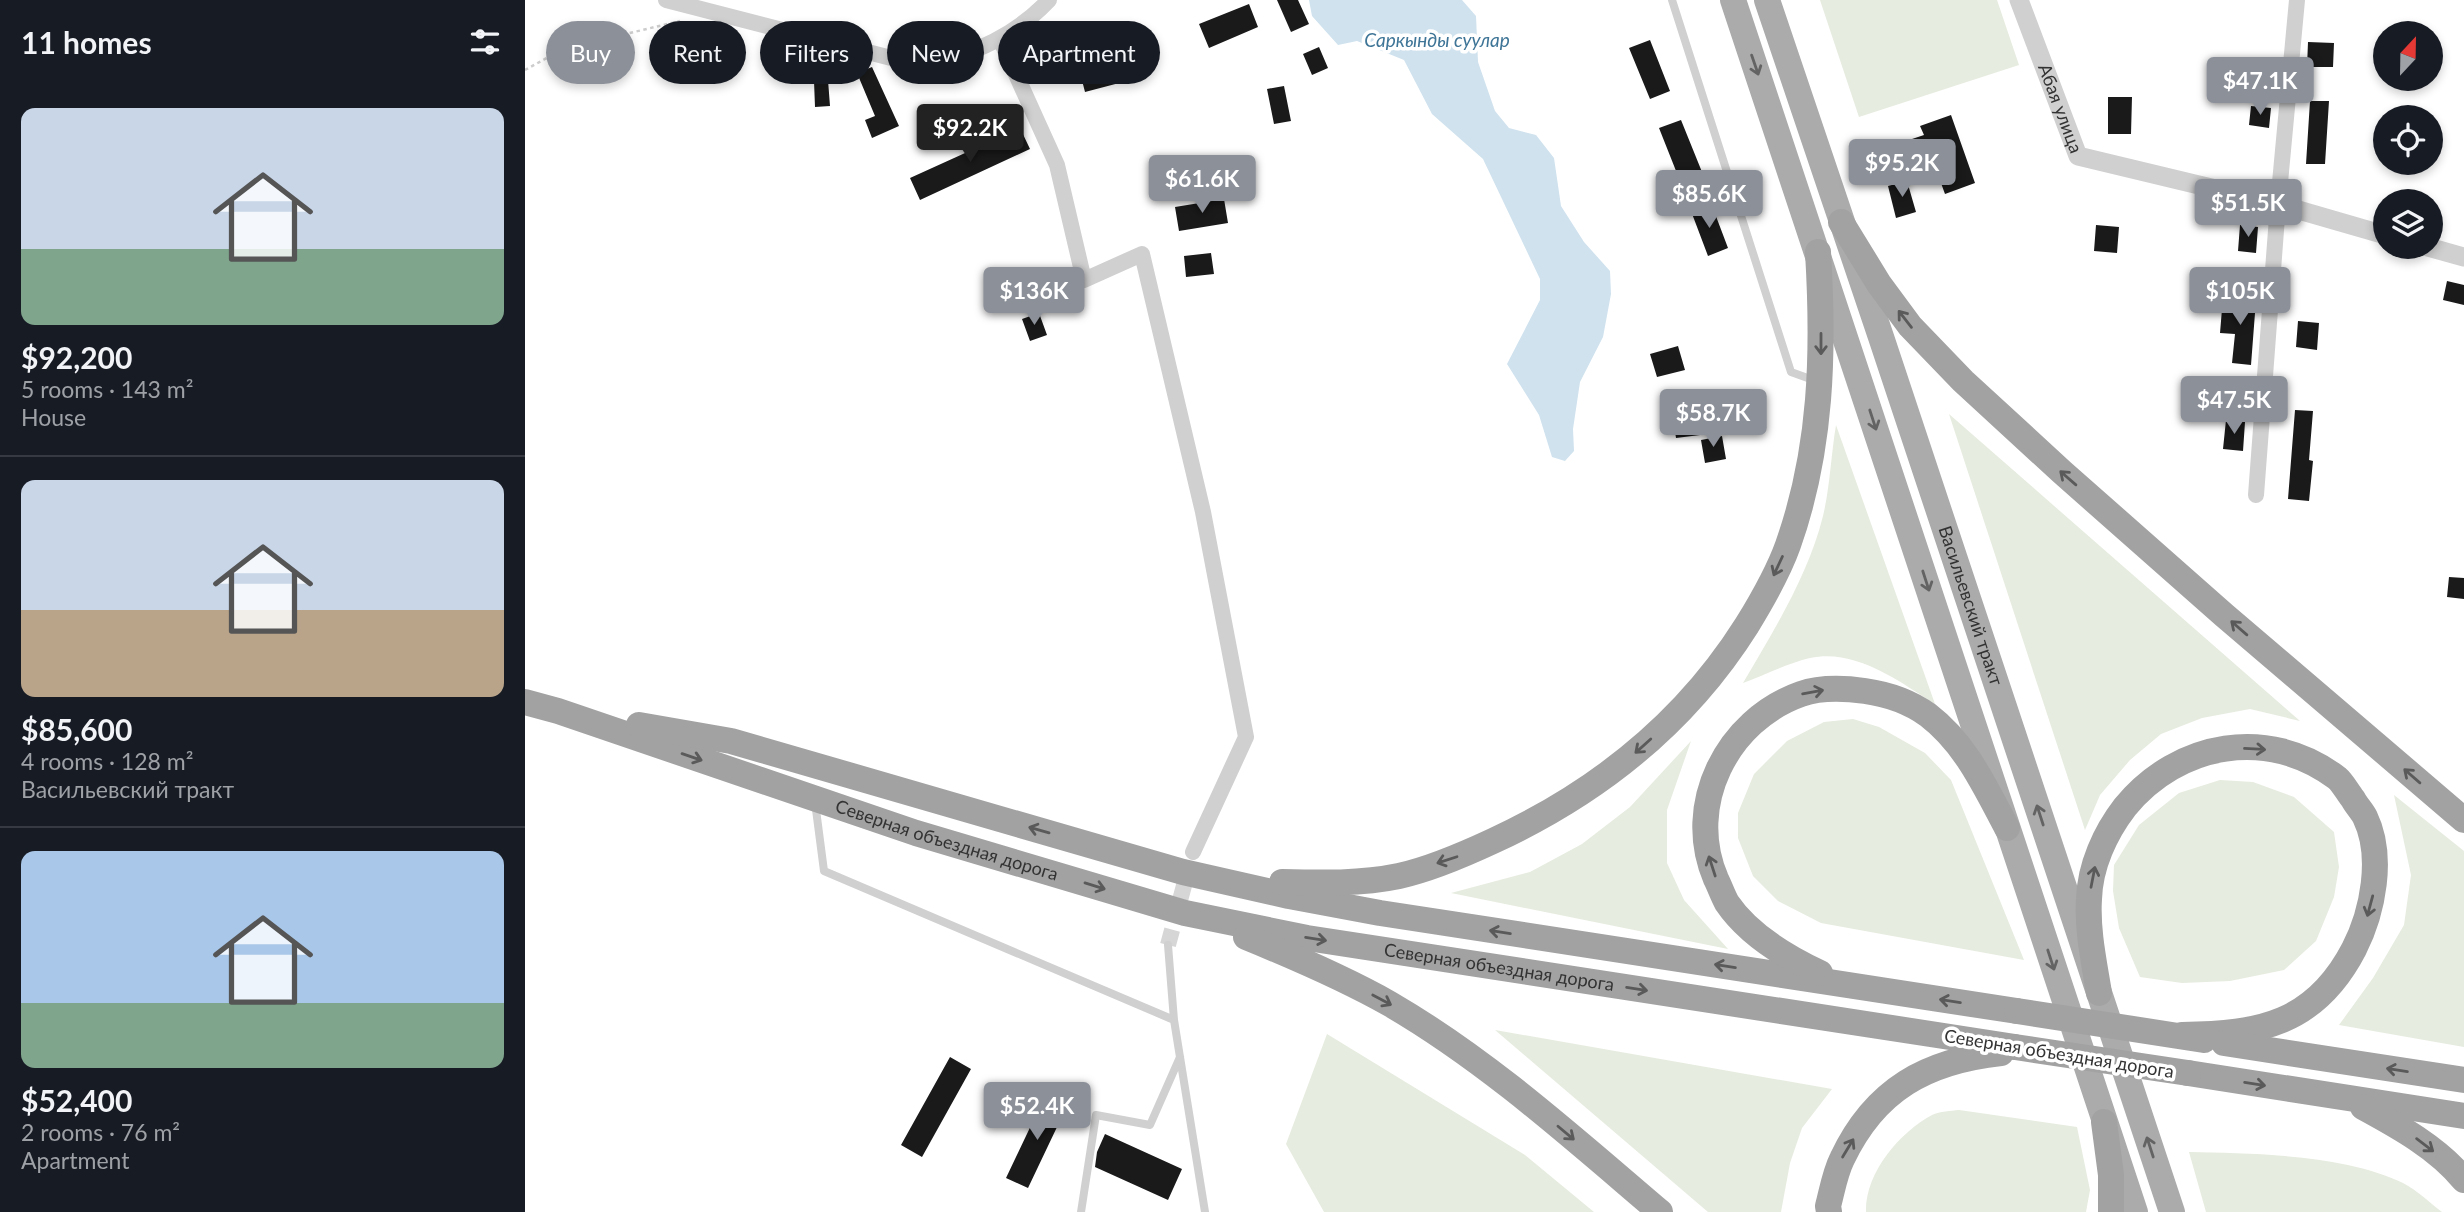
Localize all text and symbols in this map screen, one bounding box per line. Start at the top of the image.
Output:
chip: Buy [546,21,635,84]
chip: Rent [649,21,746,84]
chip: Filters [760,21,873,84]
chip: New [887,21,984,84]
chip: Apartment [998,21,1160,84]
north arrow [2373,21,2443,91]
map controls [2373,21,2443,259]
icon: filters [466,23,504,61]
text: 11 homes [21,24,152,60]
water label: Саркынды суулар [1364,28,1510,51]
one-way arrow [1750,53,1762,75]
pin: $47.1K [2203,58,2317,117]
street label: Абая улица [2034,60,2088,156]
text: $47.1K [2223,66,2297,94]
pin: $92.2K [913,104,1027,164]
button: locate [2373,105,2443,175]
text: $92.2K [933,113,1007,141]
pin: $95.2K [1845,140,1959,199]
text: $95.2K [1865,148,1939,176]
icon: home [200,154,326,280]
pin: $61.6K [1145,156,1259,215]
text: $61.6K [1165,164,1239,192]
pin: $85.6K [1652,170,1766,230]
text: $85.6K [1672,179,1746,207]
pin: $51.5K [2191,180,2305,239]
text: $51.5K [2211,188,2285,216]
button: layers [2373,189,2443,259]
pin: $136K [985,268,1083,327]
pin: $105K [2191,268,2289,327]
text: $136K [999,276,1069,304]
text: $105K [2205,276,2275,304]
one-way arrow [1898,311,1913,329]
one-way arrow [1814,333,1828,356]
text: $92,200 [21,339,132,375]
text: 5 rooms · 143 m² [21,375,193,403]
pin: $47.5K [2177,376,2291,436]
text: $47.5K [2197,385,2271,413]
pin: $58.7K [1656,390,1770,449]
text: $58.7K [1676,398,1750,426]
text: House [21,403,86,431]
one-way arrow [1868,409,1881,431]
one-way arrow [2059,470,2077,486]
street label: Васильевский тракт [1935,523,2008,688]
icon: home [200,526,326,652]
one-way arrow [1771,555,1785,576]
one-way arrow [1921,570,1933,592]
one-way arrow [2231,620,2249,636]
one-way arrow [1801,685,1824,698]
text: $85,600 [21,711,132,747]
one-way arrow [1635,738,1652,755]
one-way arrow [2243,742,2266,755]
text: 4 rooms · 128 m² [21,747,193,775]
one-way arrow [680,752,702,764]
one-way arrow [2403,768,2421,784]
text: Васильевский тракт [21,775,234,803]
street label: Северная объездная дорога [833,794,1061,885]
one-way arrow [2033,804,2046,826]
one-way arrow [1029,823,1051,836]
one-way arrow [1437,855,1459,867]
one-way arrow [1705,856,1718,878]
one-way arrow [2086,866,2100,889]
one-way arrow [1084,881,1106,894]
one-way arrow [2363,895,2376,917]
icon: home [200,897,326,1023]
one-way arrow [1489,925,1512,938]
one-way arrow [1304,933,1327,946]
street label: Северная объездная дорога [1383,938,1616,995]
one-way arrow [2046,949,2058,971]
one-way arrow [1714,959,1737,972]
one-way arrow [1626,983,1648,996]
one-way arrow [1371,994,1392,1007]
one-way arrow [1939,994,1962,1007]
street label: Северная объездная дорога [1943,1024,2176,1082]
one-way arrow [2386,1063,2408,1076]
one-way arrow [2243,1078,2266,1091]
text: $52,400 [21,1082,132,1118]
pin: $52.4K [980,1082,1094,1142]
text: $52.4K [1000,1091,1074,1119]
text: 2 rooms · 76 m² [21,1118,180,1146]
one-way arrow [1557,1125,1575,1141]
one-way arrow [2143,1137,2155,1159]
one-way arrow [1842,1138,1856,1158]
one-way arrow [2415,1138,2434,1153]
text: Apartment [21,1146,129,1174]

